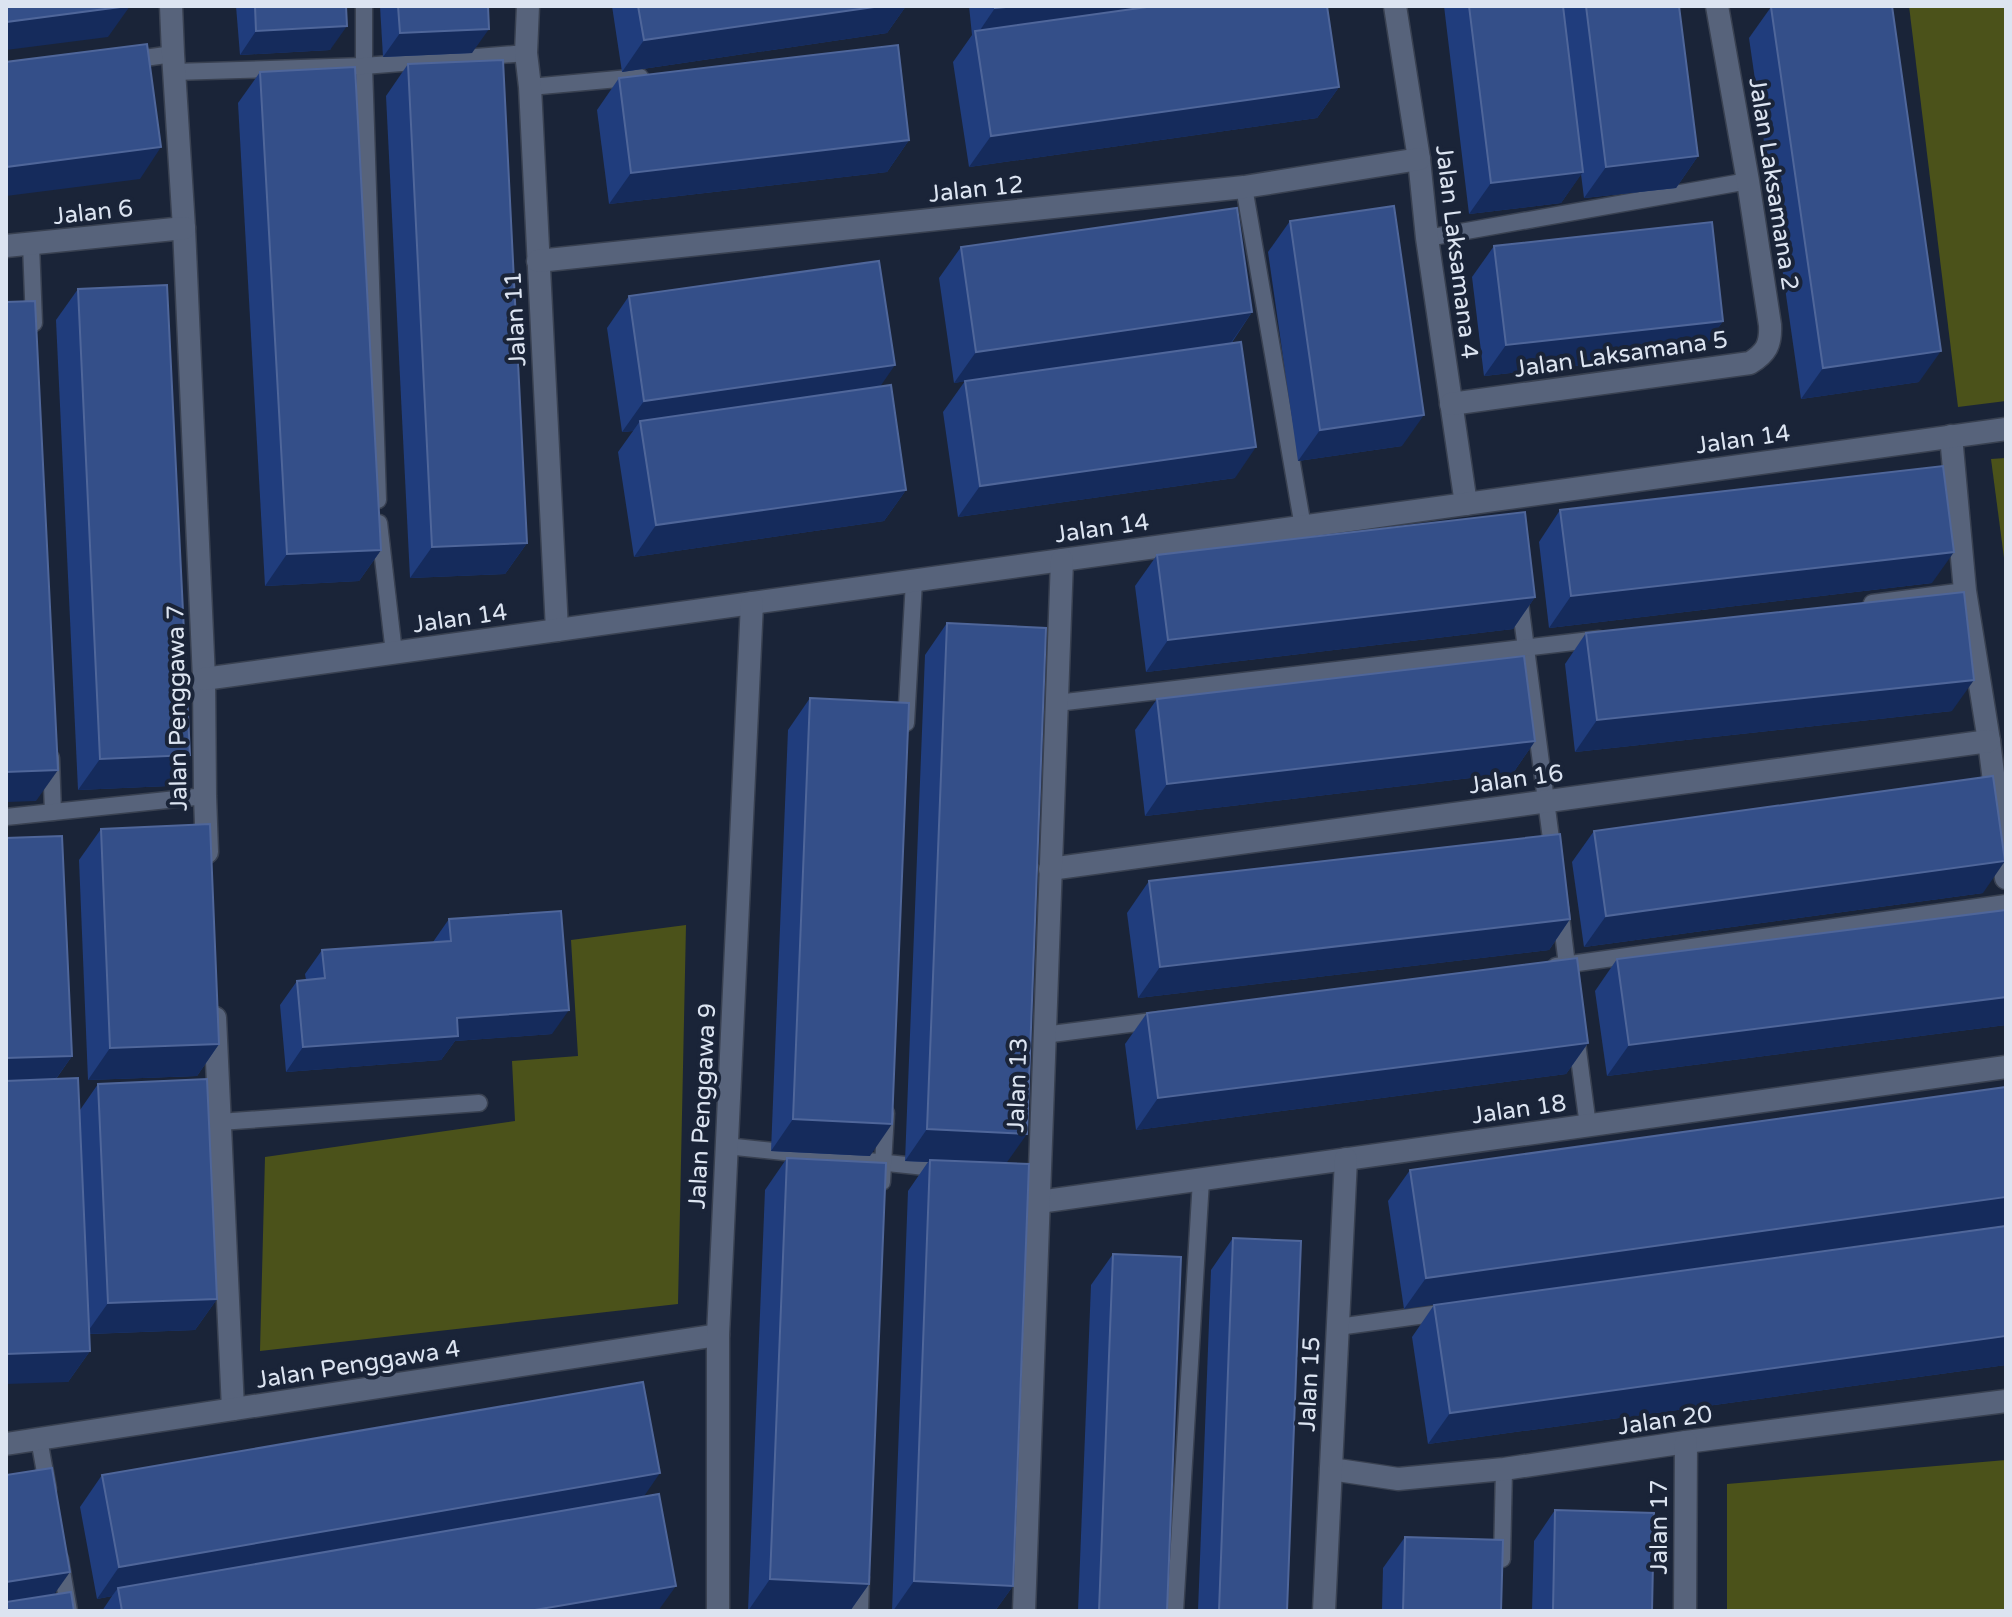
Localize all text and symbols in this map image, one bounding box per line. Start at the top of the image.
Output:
street label: Jalan Laksamana 2 [1742,76,1805,293]
street label: Jalan Laksamana 4 [1429,143,1484,361]
street label: Jalan 12 [927,170,1025,209]
street label: Jalan 6 [52,194,134,231]
street label: Jalan 11 [499,271,532,367]
street label: Jalan Laksamana 5 [1512,325,1730,384]
street label: Jalan 14 [1694,419,1792,460]
street label: Jalan 14 [1053,508,1151,549]
street label: Jalan 14 [411,598,509,639]
street label: Jalan Penggawa 7 [161,605,194,811]
street label: Jalan 16 [1467,759,1565,800]
street label: Jalan Penggawa 9 [683,1002,722,1210]
street label: Jalan 13 [1001,1037,1034,1133]
street label: Jalan 18 [1470,1089,1568,1130]
street label: Jalan Penggawa 4 [254,1334,462,1395]
street label: Jalan 15 [1293,1336,1326,1432]
street label: Jalan 20 [1616,1400,1714,1441]
street label: Jalan 17 [1645,1479,1674,1575]

